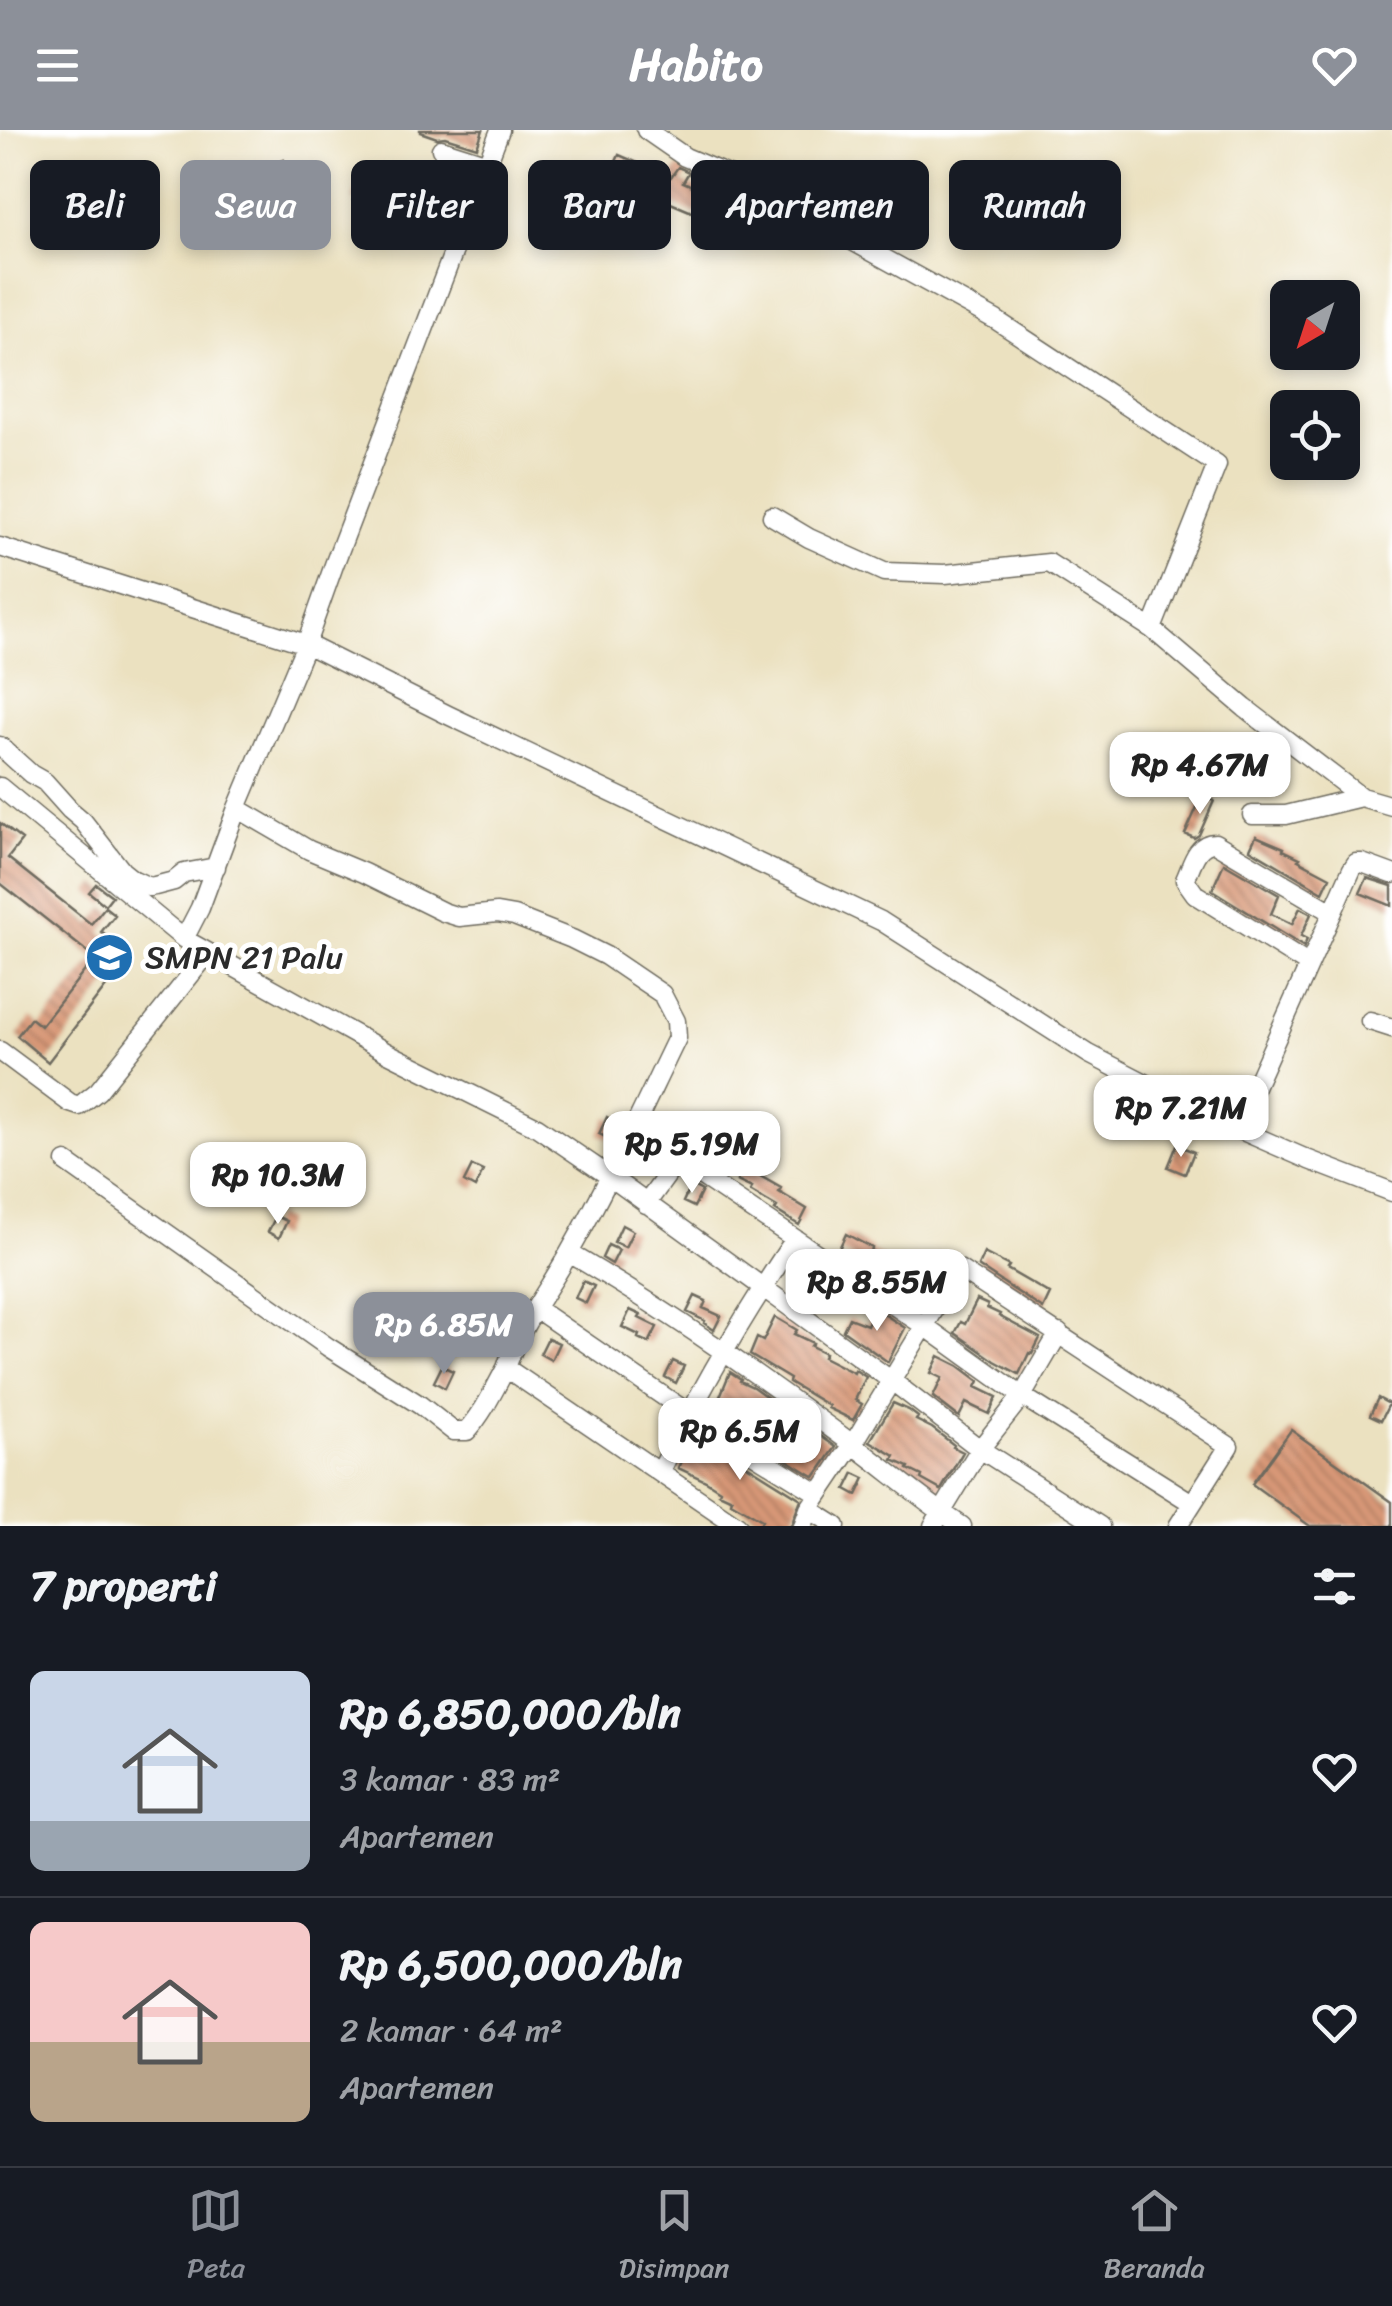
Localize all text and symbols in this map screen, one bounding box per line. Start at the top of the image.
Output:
text: Habito [629,25,763,105]
icon: menu [30,38,85,93]
icon: heart [1307,38,1362,93]
chip: Beli [30,160,160,250]
chip: Sewa [180,160,331,250]
chip: Filter [351,160,508,250]
chip: Baru [528,160,671,250]
chip: Apartemen [691,160,929,250]
chip: Rumah [949,160,1121,250]
north arrow [1270,280,1360,370]
map controls [1270,280,1360,480]
button: locate [1270,390,1360,480]
pin: Rp 4.67M [1097,732,1303,817]
text: Rp 4.67M [1132,736,1268,793]
place label: SMPN 21 Palu [145,929,343,986]
school or university icon: SMPN 21 Palu [84,931,136,983]
pin: Rp 7.21M [1078,1075,1284,1160]
text: Rp 7.21M [1116,1079,1246,1136]
pin: Rp 5.19M [589,1111,795,1196]
text: Rp 5.19M [625,1115,759,1172]
pin: Rp 10.3M [175,1142,381,1227]
text: Rp 10.3M [212,1146,344,1203]
pin: Rp 8.55M [774,1249,980,1334]
text: Rp 8.55M [808,1253,946,1310]
pin: Rp 6.85M [341,1292,547,1377]
text: Rp 6.85M [375,1296,513,1353]
pin: Rp 6.5M [648,1398,832,1483]
text: Rp 6.5M [680,1402,800,1459]
text: 7 properti [30,1549,217,1623]
icon: filters [1307,1559,1362,1614]
text: Rp 6,850,000/bln [340,1677,681,1751]
icon: home [110,1711,230,1831]
icon: heart [1307,1744,1362,1799]
text: 3 kamar · 83 m² [340,1751,560,1808]
text: Apartemen [340,1808,494,1865]
text: Rp 6,500,000/bln [340,1928,682,2002]
icon: home [110,1962,230,2082]
icon: heart [1307,1995,1362,2050]
text: 2 kamar · 64 m² [340,2002,562,2059]
text: Apartemen [340,2059,494,2116]
tab: Peta [187,2183,245,2292]
tab: Disimpan [619,2183,729,2292]
tab: Beranda [1103,2183,1205,2292]

